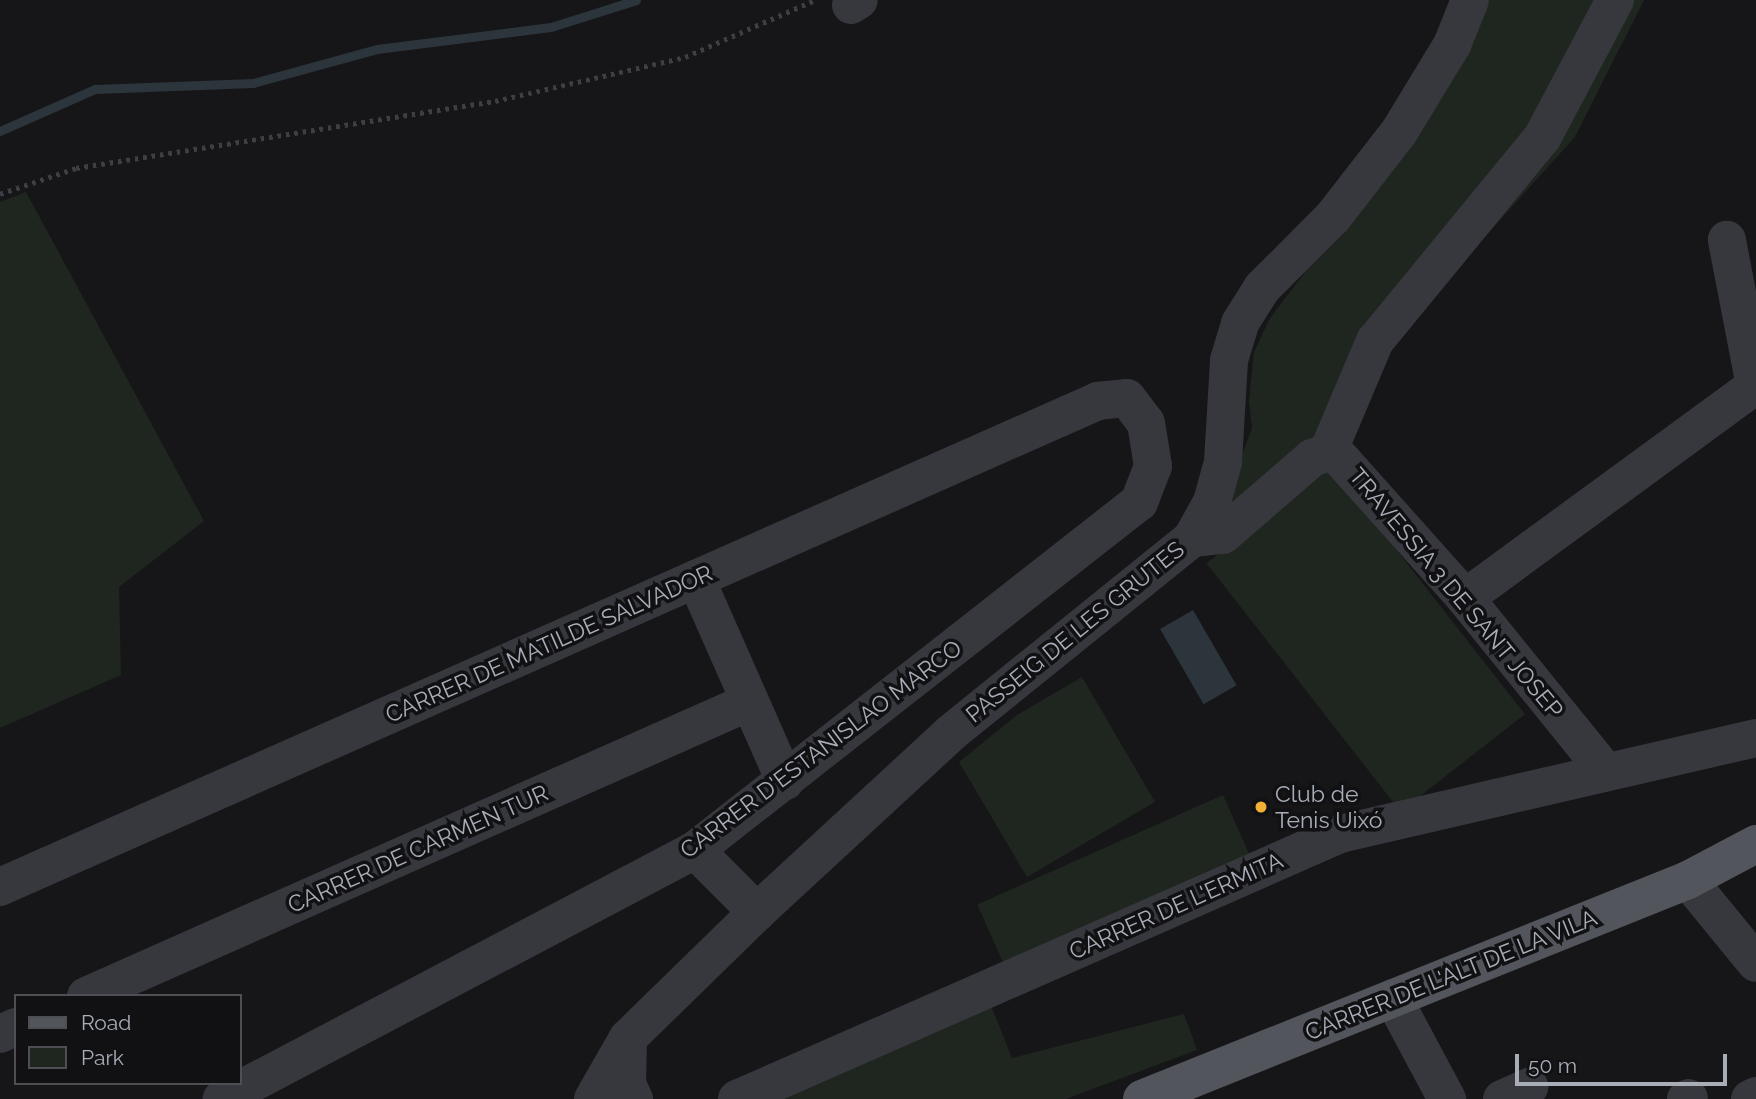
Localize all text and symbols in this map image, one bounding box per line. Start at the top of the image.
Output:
street label: TRAVESSIA 3 DE SANT JOSEP [1343,462,1569,724]
street label: PASSEIG DE LES GRUTES [960,535,1190,729]
street label: CARRER DE MATILDE SALVADOR [381,559,717,729]
street label: CARRER D'ESTANISLAO MARCO [675,634,967,864]
street label: CARRER DE CARMEN TUR [283,779,553,919]
place label: Club de Tenis Uixó [1275,780,1382,834]
marker: Club de Tenis Uixó [1253,799,1269,815]
street label: CARRER DE L'ERMITA [1065,846,1287,966]
street label: CARRER DE L'ALT DE LA VILA [1300,903,1602,1047]
legend [14,994,242,1085]
text: Road [81,1010,131,1035]
scale bar [1518,1040,1730,1084]
text: Park [81,1045,124,1070]
text: 50 m [1528,1053,1577,1078]

